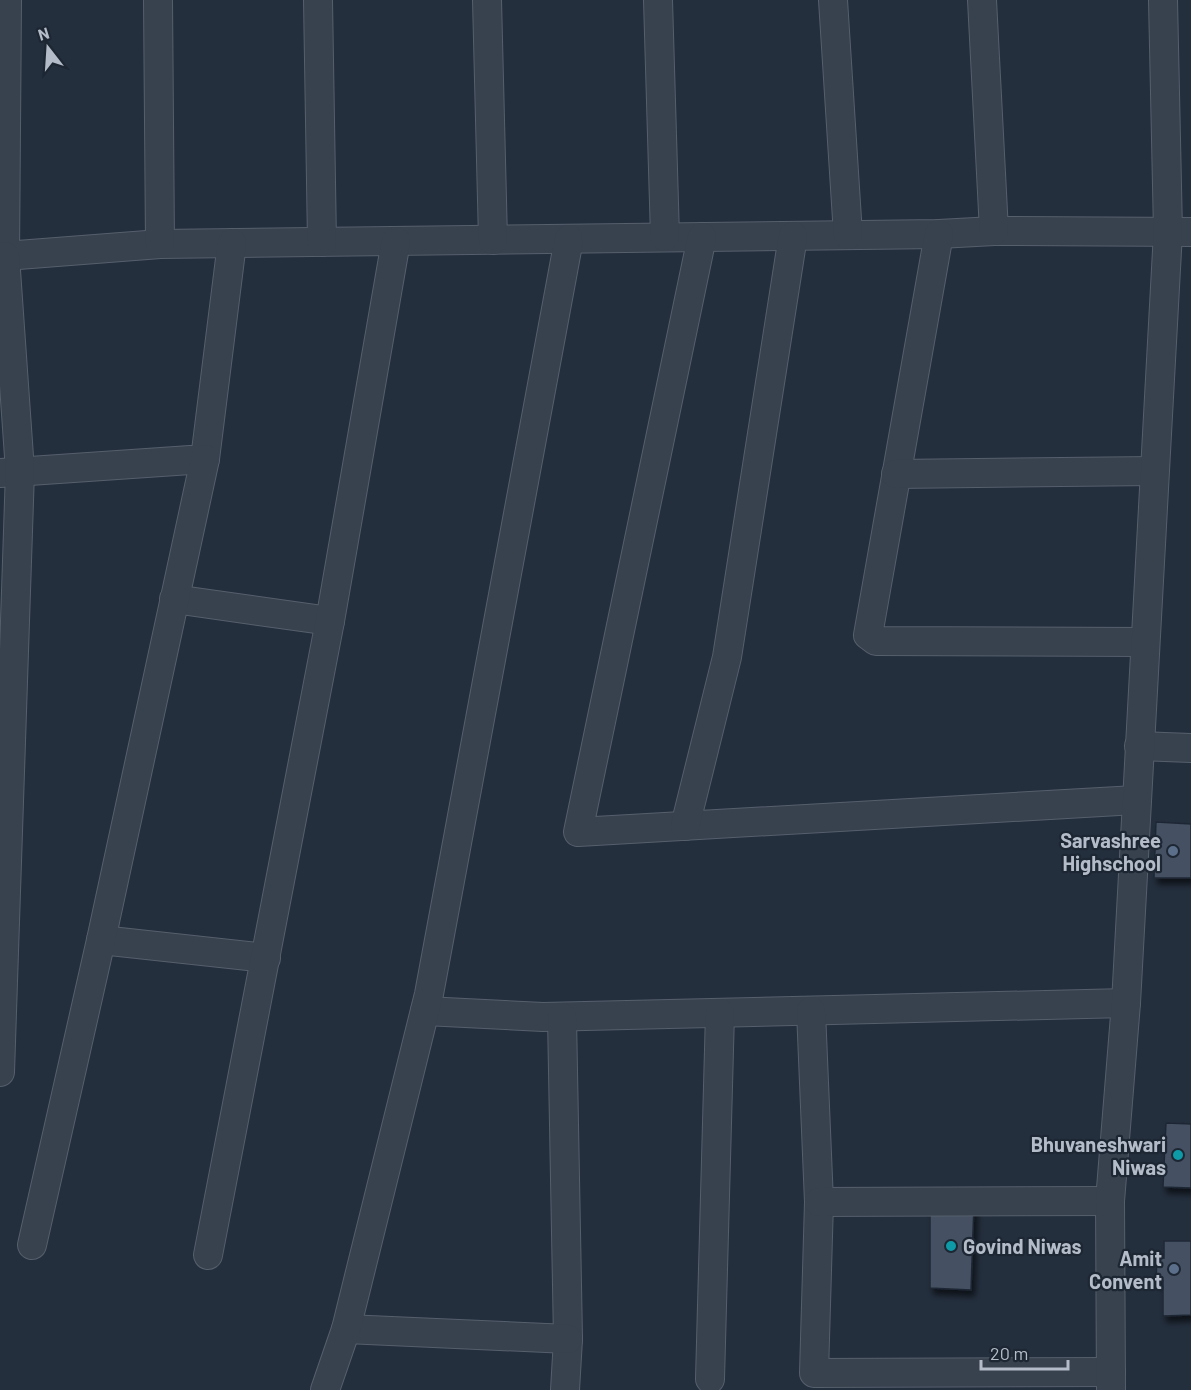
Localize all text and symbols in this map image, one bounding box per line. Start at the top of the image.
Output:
north arrow [18,18,78,78]
text: N [36,23,51,44]
place label: Sarvashree Highschool [1060,828,1161,875]
marker: Sarvashree Highschool [1166,844,1180,858]
place label: Bhuvaneshwari Niwas [1031,1132,1166,1179]
marker: Bhuvaneshwari Niwas [1171,1148,1185,1162]
place label: Govind Niwas [963,1234,1082,1258]
marker: Govind Niwas [944,1239,958,1253]
place label: Amit Convent [1089,1246,1162,1293]
marker: Amit Convent [1167,1262,1181,1276]
scale bar [981,1333,1068,1371]
text: 20 m [990,1342,1028,1364]

